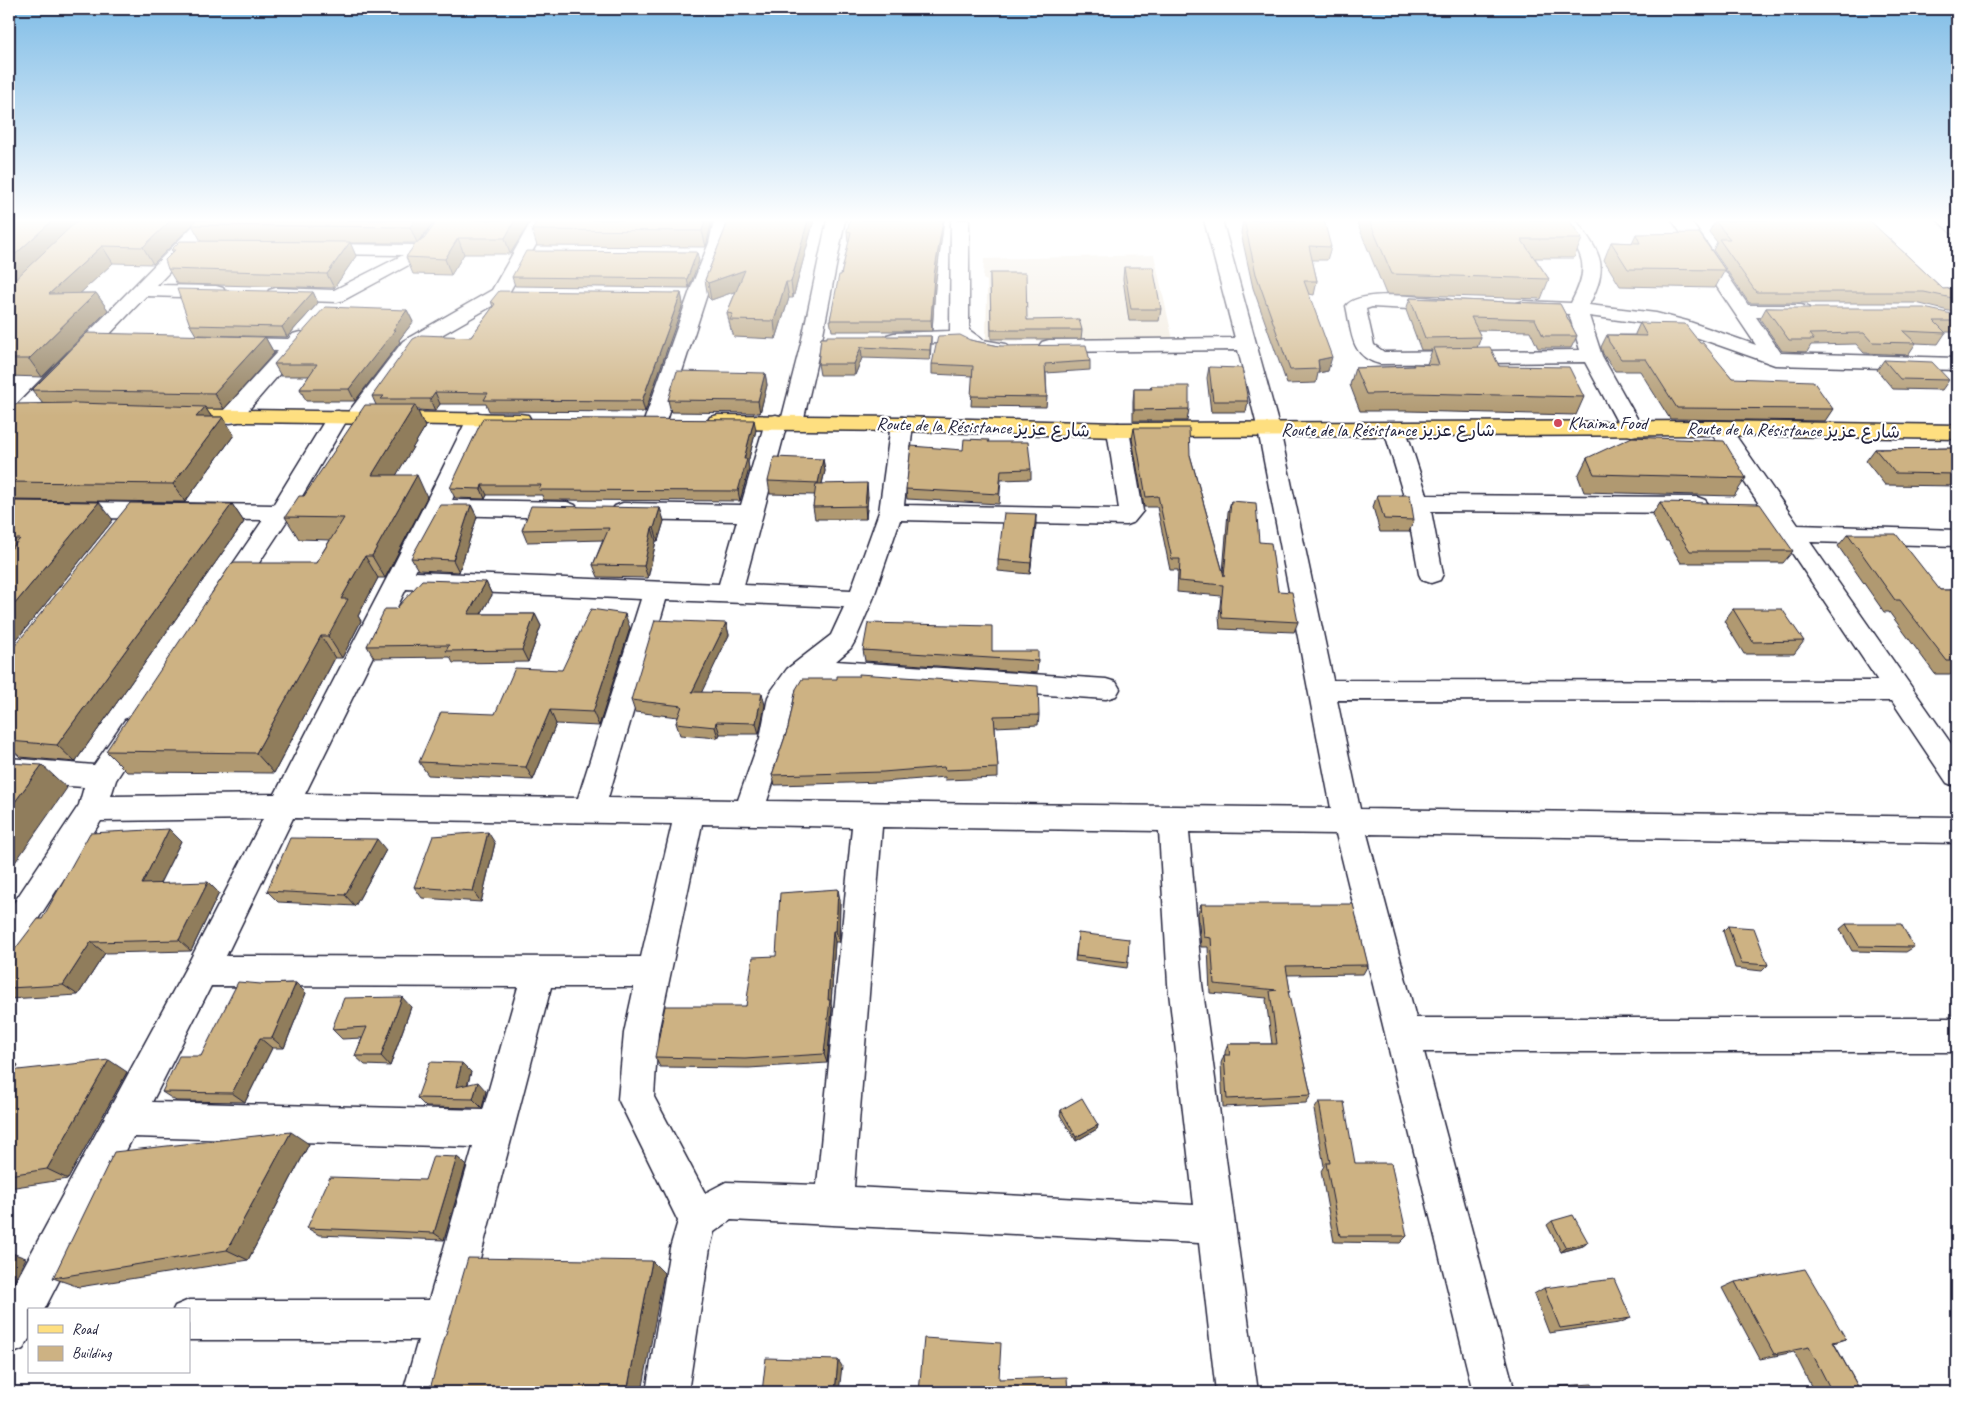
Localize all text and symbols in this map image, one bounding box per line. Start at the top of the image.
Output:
street label: Route de la Résistance شارع عزيز [876,412,1090,443]
place label: Khaima Food [1568,412,1650,434]
marker: Khaima Food [1552,417,1564,429]
street label: Route de la Résistance شارع عزيز [1686,417,1900,444]
street label: Route de la Résistance شارع عزيز [1281,419,1495,442]
legend [28,1308,190,1374]
text: Road [72,1320,99,1339]
text: Building [72,1344,112,1363]

